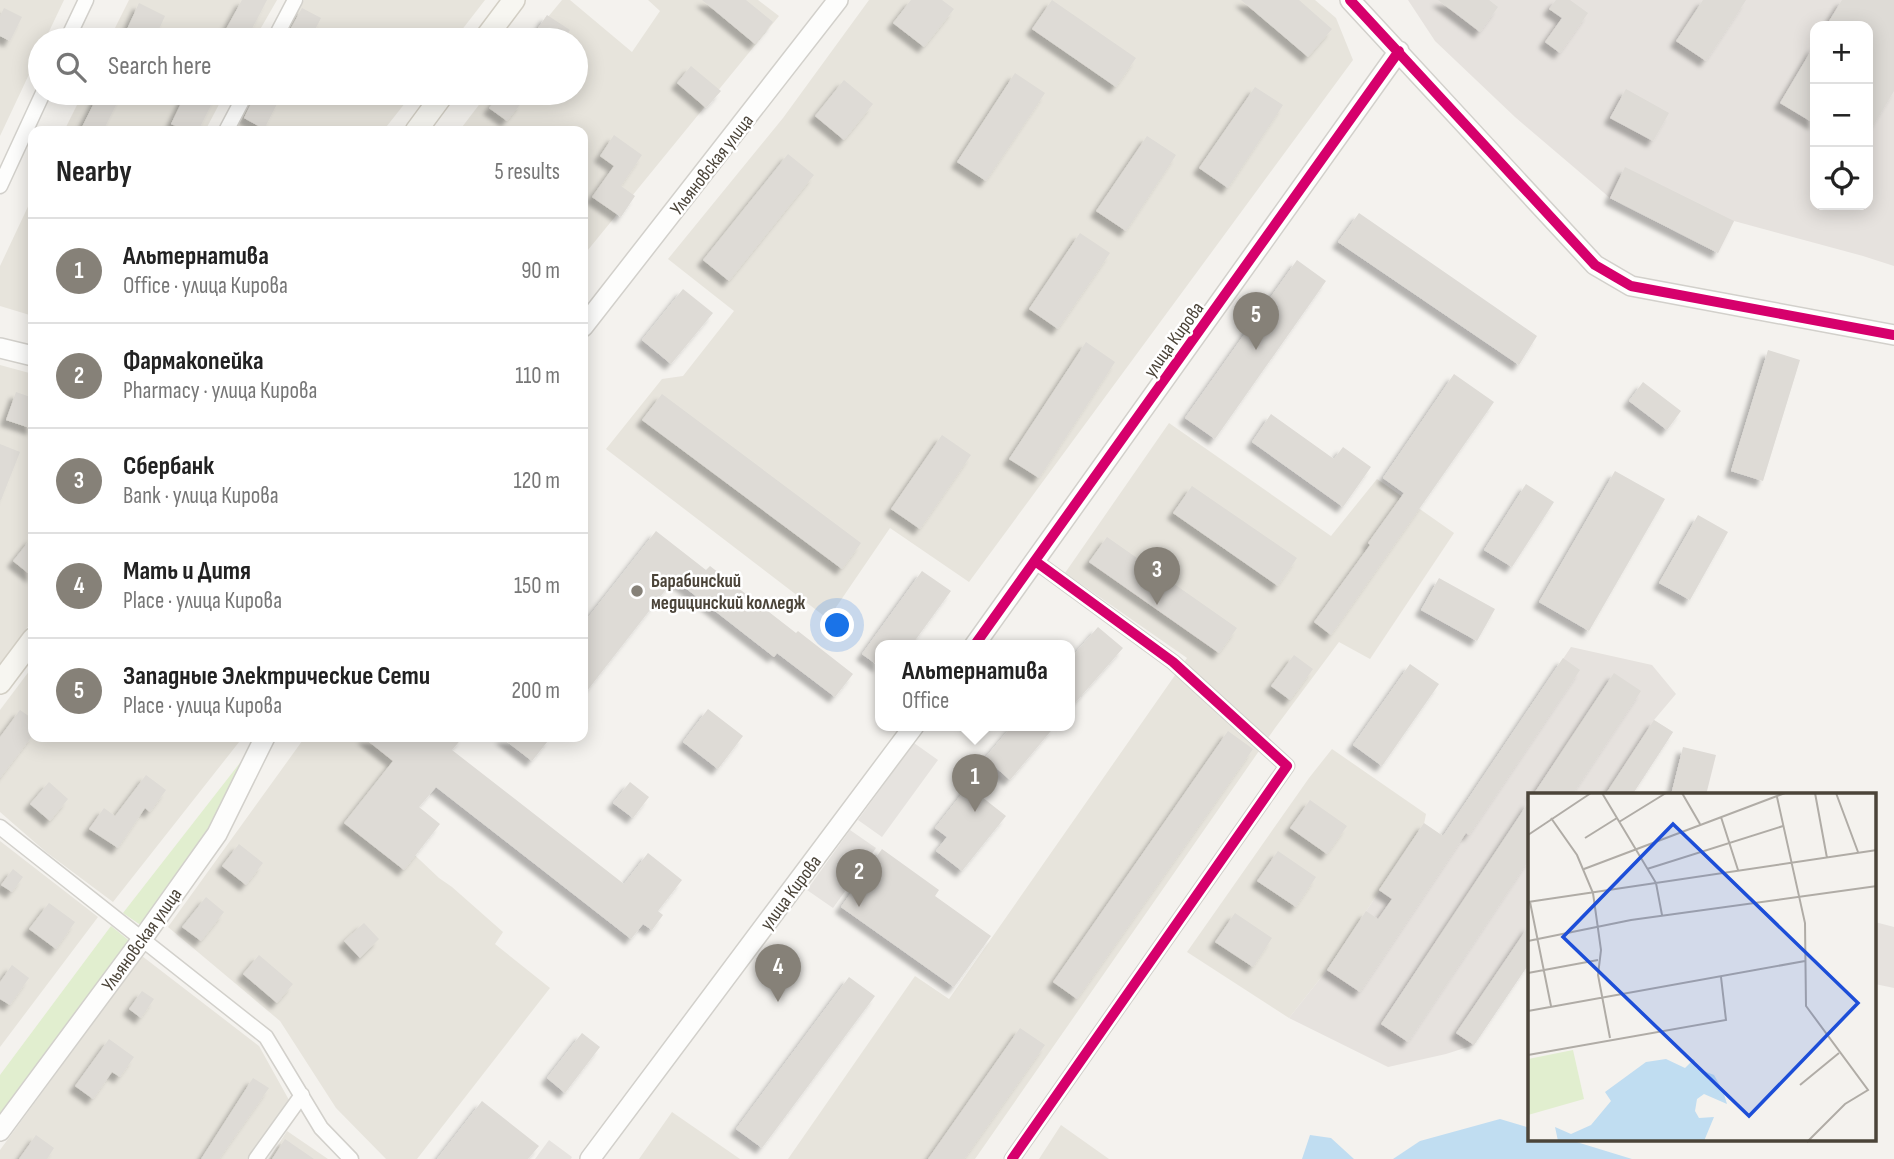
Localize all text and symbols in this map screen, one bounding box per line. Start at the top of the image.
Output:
map controls [1810,21,1873,210]
button: + [1810,21,1873,84]
search box [28,28,588,105]
icon: search [52,48,90,86]
text: Search here [108,51,211,82]
button: − [1810,84,1873,147]
street label: Ульяновская улица [666,110,759,220]
button: locate [1810,147,1873,210]
text: Nearby [56,154,132,190]
text: 5 results [494,158,560,186]
text: Альтернатива [123,241,269,272]
text: 1 [74,257,84,285]
text: 90 m [521,257,560,285]
text: Office · улица Кирова [123,272,288,300]
pin: 5 [1233,292,1279,350]
street label: улица Кирова [1139,298,1209,382]
text: Фармакопейка [123,346,264,377]
text: 2 [74,362,84,390]
text: 110 m [515,362,560,390]
text: Pharmacy · улица Кирова [123,377,317,405]
text: Сбербанк [123,451,214,482]
text: 3 [74,467,84,495]
text: 120 m [514,467,560,495]
text: Bank · улица Кирова [123,482,279,510]
pin: 3 [1134,547,1180,605]
text: Мать и Дитя [123,556,251,587]
place label: Барабинский медицинский колледж [651,570,806,615]
text: 4 [74,572,84,600]
text: 150 m [514,572,560,600]
marker: Барабинский медицинский колледж [629,583,645,599]
text: Place · улица Кирова [123,587,282,615]
your location [820,608,854,642]
popup [875,640,1075,731]
text: Альтернатива [902,656,1048,687]
text: Западные Электрические Сети [123,661,430,692]
text: 5 [74,677,84,705]
text: 200 m [512,677,560,705]
text: Office [902,687,949,715]
text: Place · улица Кирова [123,692,282,720]
pin: 1 [952,754,998,812]
inset map [1528,793,1876,1142]
pin: 2 [836,849,882,907]
street label: улица Кирова [756,851,827,935]
street label: Ульяновская улица [97,884,187,996]
pin: 4 [755,944,801,1002]

